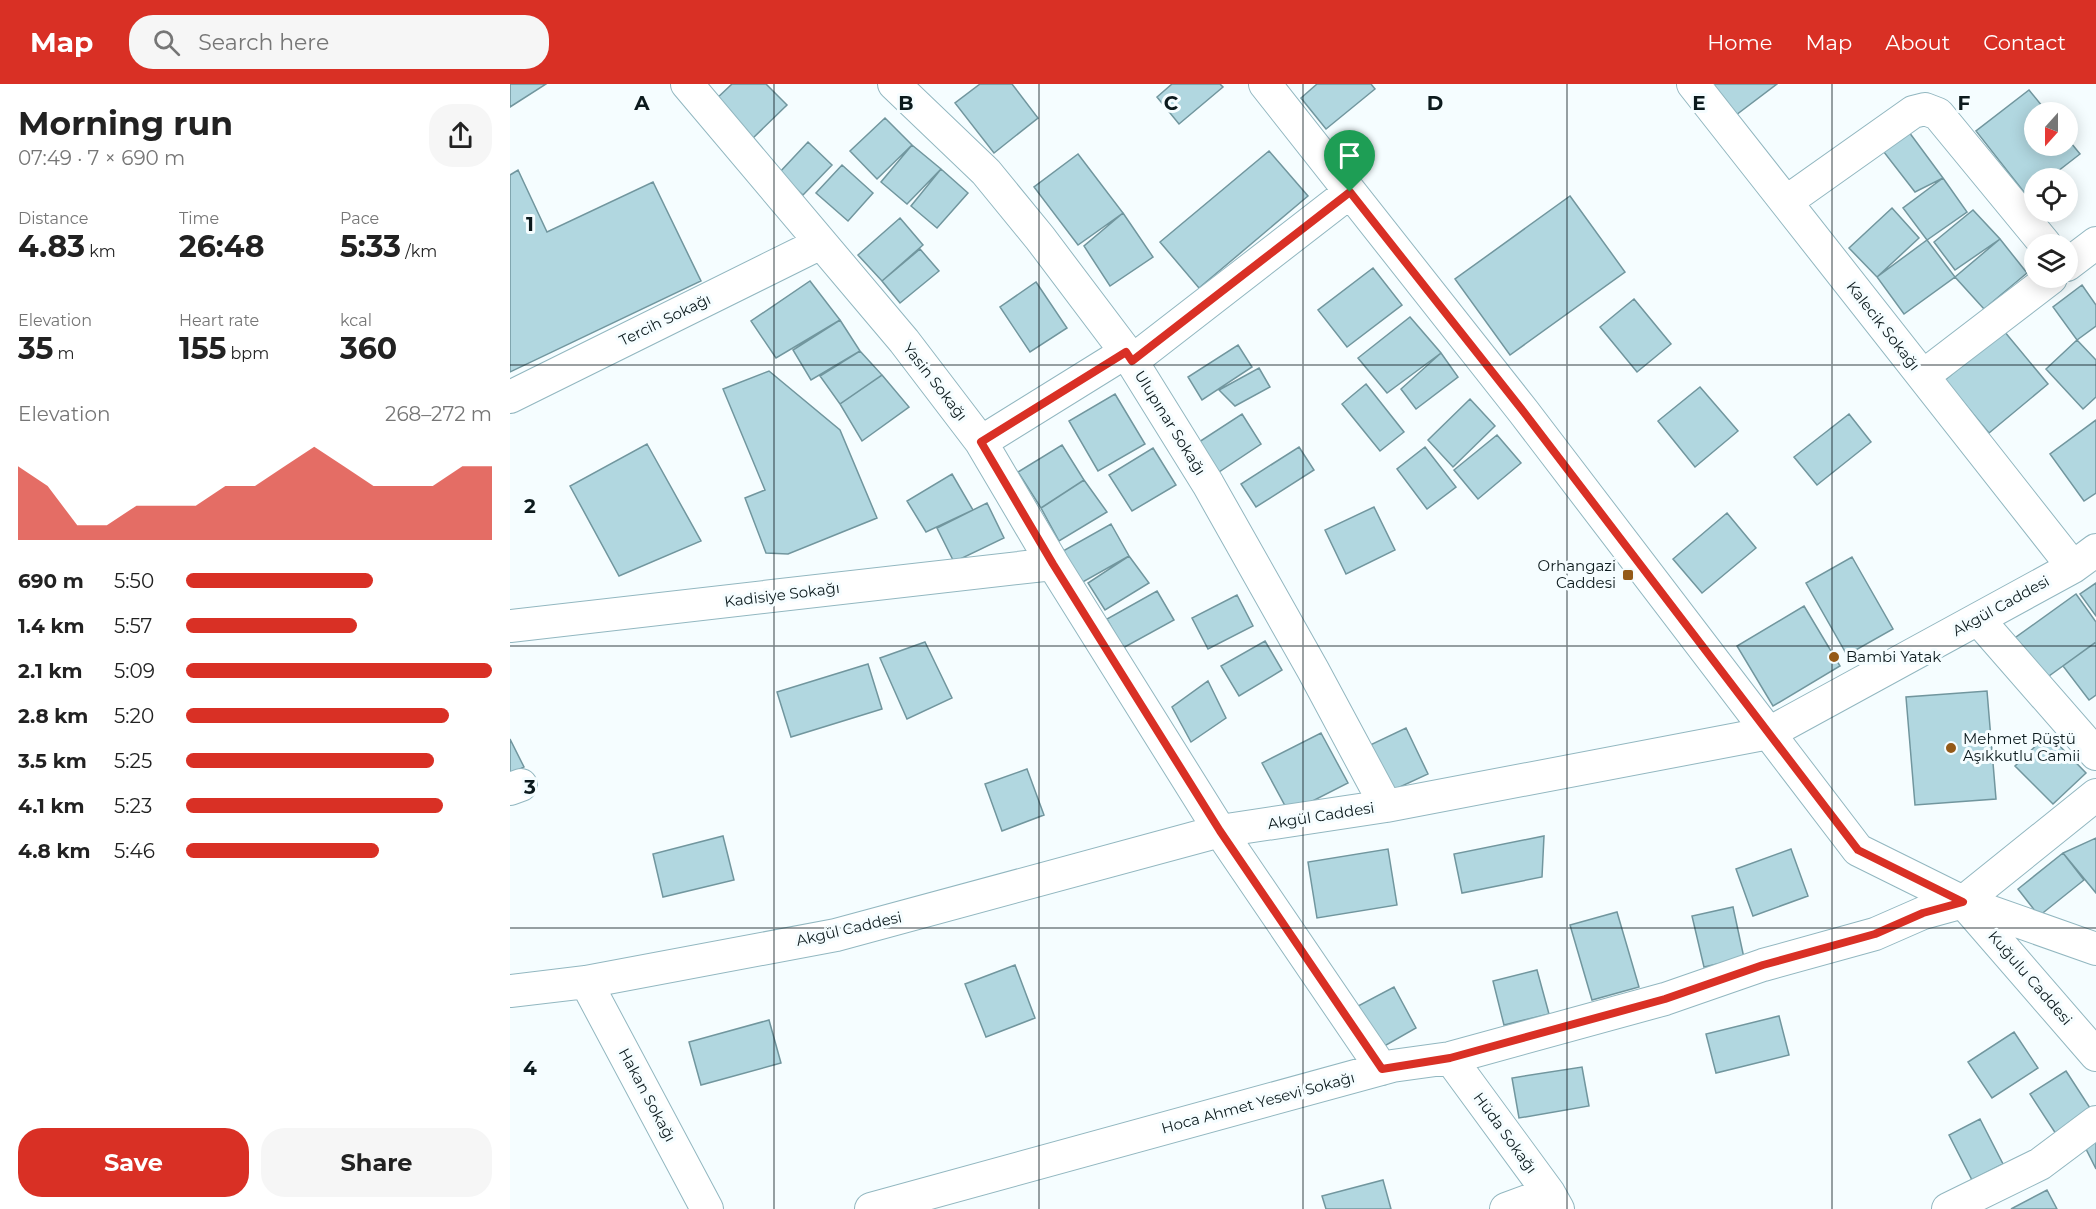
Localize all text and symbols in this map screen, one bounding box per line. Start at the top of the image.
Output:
search box [129,15,549,69]
text: Map [30,25,93,59]
icon: search [150,26,183,59]
text: Search here [198,29,329,56]
text: Home [1707,30,1772,55]
text: Map [1805,30,1852,55]
text: About [1885,30,1950,55]
text: Contact [1983,30,2066,55]
text: A [633,91,650,115]
text: B [898,91,914,115]
text: C [1164,91,1179,115]
text: D [1427,91,1443,115]
text: E [1692,91,1706,115]
text: F [1958,91,1971,115]
north arrow [2024,102,2078,156]
map controls [2024,102,2078,288]
text: Morning run [18,103,233,143]
button: share [429,104,492,167]
pin [1324,130,1375,192]
icon: arrive [1333,139,1366,172]
text: 07:49 · 7 × 690 m [18,146,185,170]
button: locate [2024,168,2078,222]
text: Distance [18,209,88,228]
text: Time [179,209,219,228]
text: Pace [340,209,379,228]
text: 1 [526,212,534,236]
text: 4.83 [18,228,85,265]
text: 26:48 [179,228,264,265]
text: 5:33 [340,228,401,265]
button: layers [2024,234,2078,288]
text: km [85,242,116,261]
text: /km [401,242,437,261]
street label: Kalecik Sokağı [1843,277,1924,374]
street label: Tercih Sokağı [616,289,714,350]
text: Elevation [18,311,92,330]
text: Heart rate [179,311,259,330]
text: kcal [340,311,372,330]
text: 35 [18,330,53,367]
text: 155 [179,330,226,367]
text: 360 [340,330,397,367]
street label: Yasin Sokağı [899,339,972,424]
text: m [53,344,74,363]
text: bpm [226,344,269,363]
street label: Ulupınar Sokağı [1131,367,1210,479]
text: Elevation [18,402,110,426]
text: 268–272 m [385,402,492,426]
text: 2 [524,494,536,518]
place label: Orhangazi Caddesi [1538,556,1616,592]
marker: Orhangazi Caddesi [1621,568,1635,582]
text: 690 m [18,569,84,593]
text: 5:50 [114,569,154,593]
street label: Akgül Caddesi [1949,571,2053,640]
street label: Kadisiye Sokağı [723,578,841,611]
text: 1.4 km [18,614,85,638]
text: 5:57 [114,614,152,638]
place label: Bambi Yatak [1846,647,1941,666]
marker: Bambi Yatak [1827,650,1841,664]
text: 2.1 km [18,659,82,683]
text: 5:09 [114,659,155,683]
text: 2.8 km [18,704,88,728]
text: 5:20 [114,704,154,728]
place label: Mehmet Rüştü Aşıkkutlu Camii [1963,729,2080,765]
marker: Mehmet Rüştü Aşıkkutlu Camii [1944,741,1958,755]
text: 3.5 km [18,749,87,773]
text: 5:25 [114,749,152,773]
text: 3 [523,775,536,799]
text: 4.1 km [18,794,85,818]
text: 5:23 [114,794,152,818]
street label: Akgül Caddesi [1266,798,1376,833]
text: 4.8 km [18,839,91,863]
text: 5:46 [114,839,155,863]
street label: Akgül Caddesi [794,907,904,950]
street label: Kuğulu Caddesi [1984,927,2077,1029]
street label: Hakan Sokağı [615,1045,680,1145]
text: 4 [523,1056,537,1080]
street label: Hoca Ahmet Yesevi Sokağı [1159,1068,1357,1137]
street label: Hüda Sokağı [1470,1088,1541,1177]
button: Save [18,1128,249,1197]
button: Share [261,1128,492,1197]

